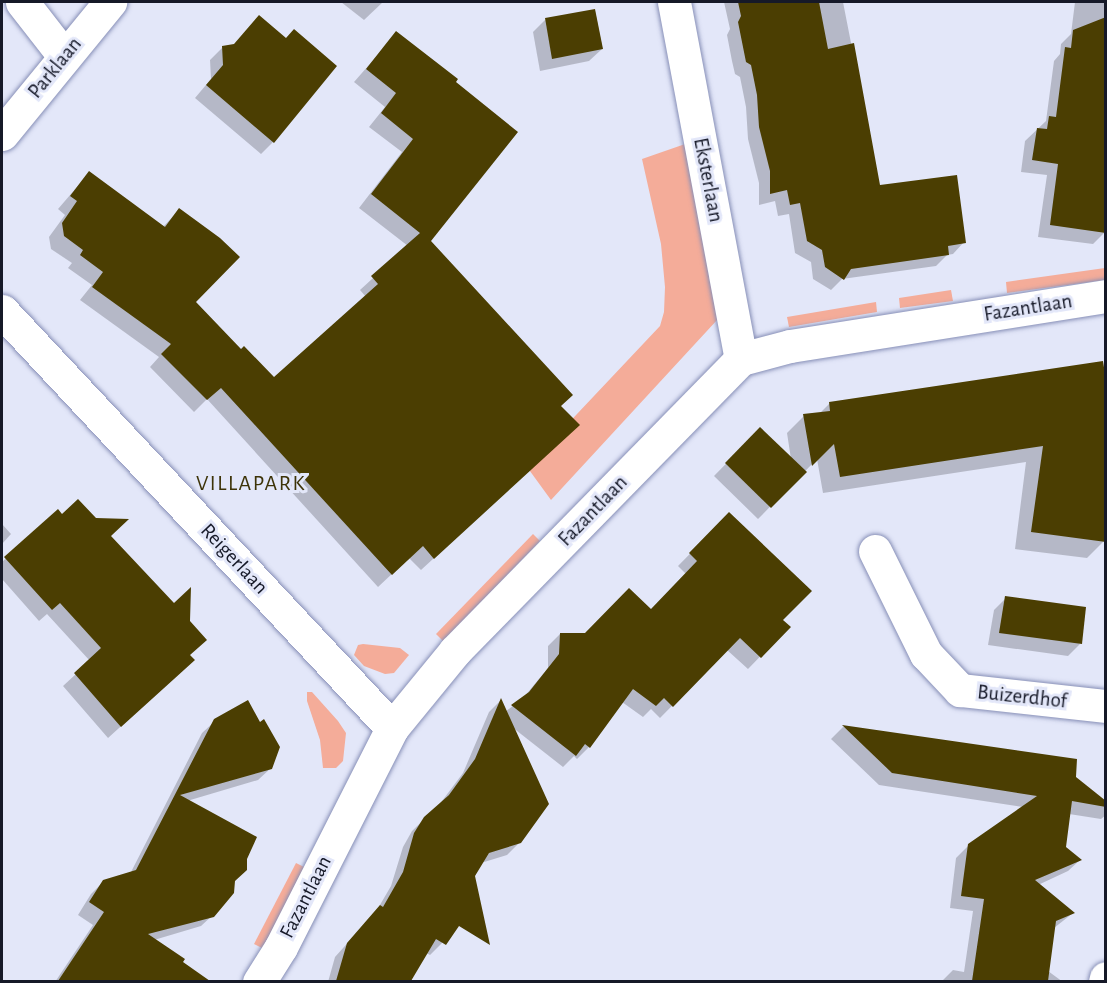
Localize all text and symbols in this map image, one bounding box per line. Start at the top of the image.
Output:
street label: Parklaan [23,32,87,104]
street label: Eksterlaan [687,136,729,224]
street label: Fazantlaan [982,289,1074,327]
street label: Fazantlaan [553,470,633,552]
district label: VILLAPARK [196,471,306,497]
street label: Reigerlaan [195,518,273,600]
street label: Buizerdhof [976,680,1068,714]
street label: Fazantlaan [275,852,337,942]

